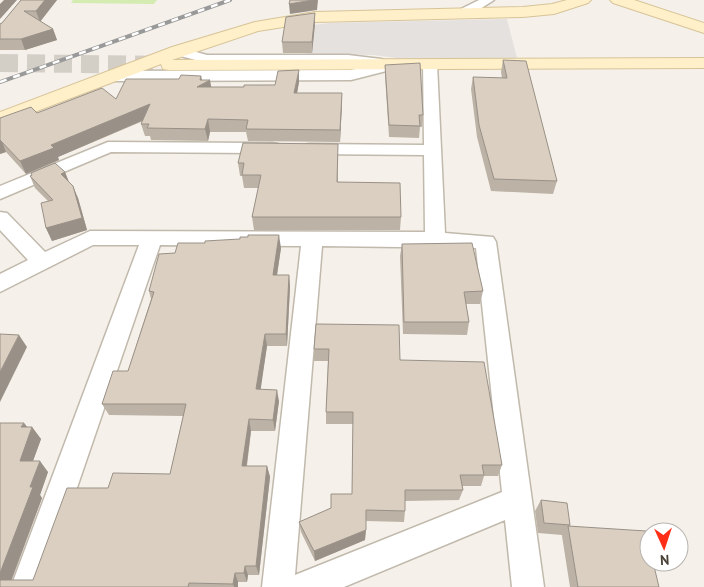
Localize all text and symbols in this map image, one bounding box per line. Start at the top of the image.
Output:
north arrow [639,522,689,572]
text: N [660,551,670,569]

